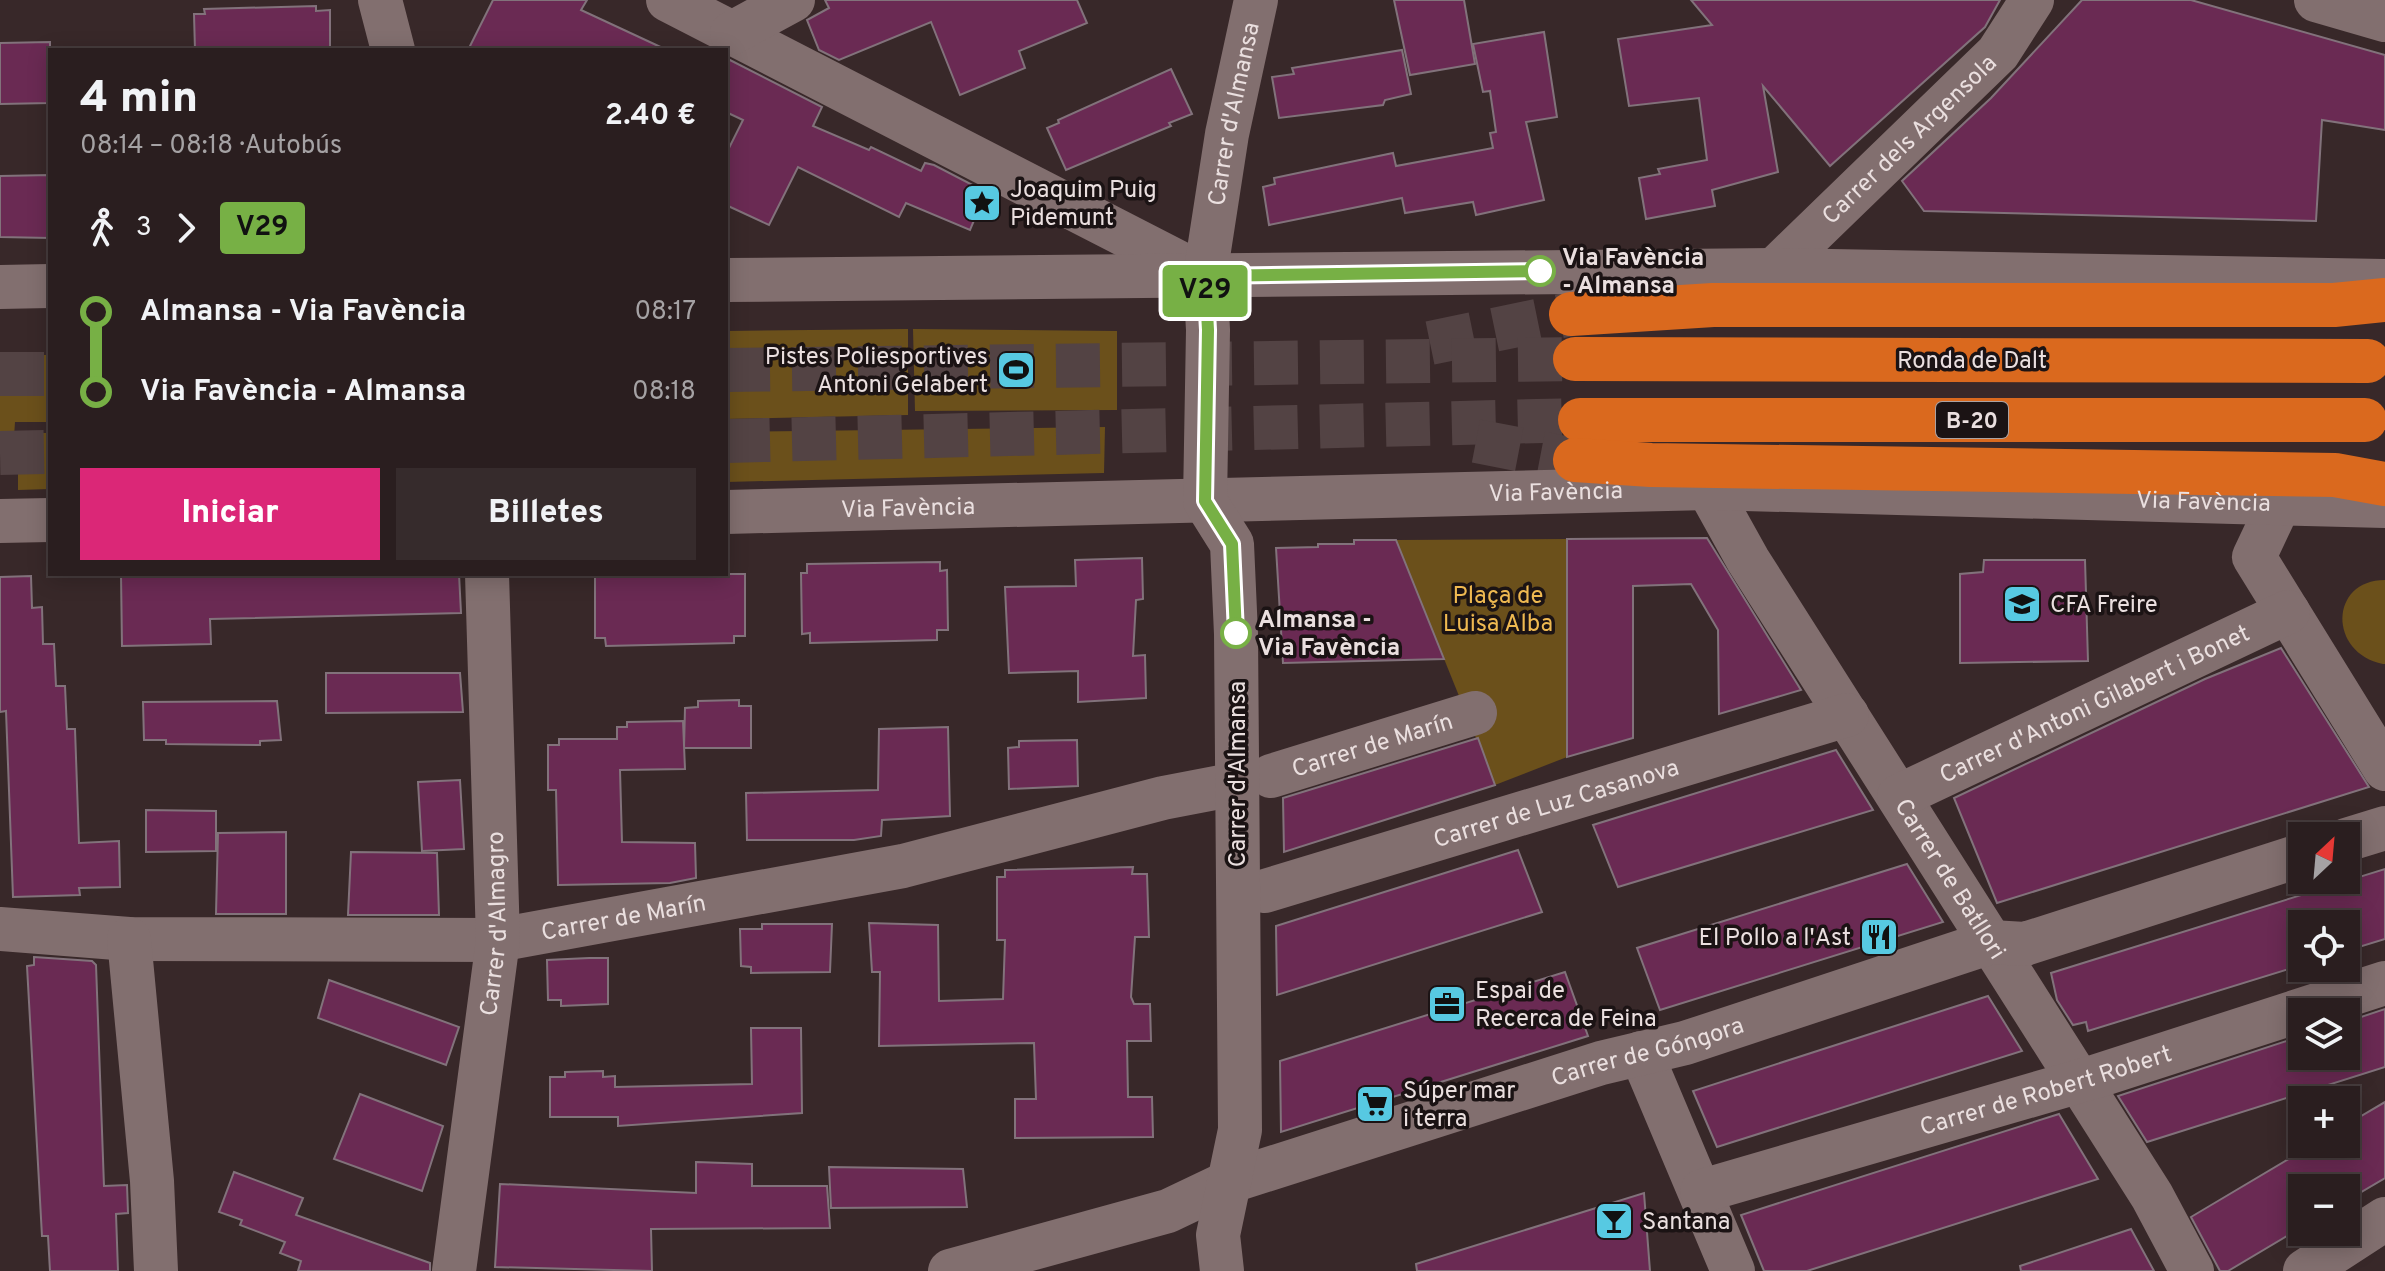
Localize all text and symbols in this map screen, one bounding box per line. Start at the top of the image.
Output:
street label: Carrer d'Almansa [1203,20,1268,208]
street label: Carrer dels Argensola [1817,49,2004,232]
text: 4 min [80,72,198,128]
text: 2.40 € [605,98,696,135]
text: 08:14 – 08:18 · Autobús [80,130,342,163]
place label: Joaquim Puig Pidemunt [1010,176,1157,234]
place icon: Joaquim Puig Pidemunt [961,182,1003,224]
icon: walk [80,206,124,250]
icon: forward [164,206,208,250]
text: V29 [236,210,289,246]
text: 3 [136,212,152,245]
place label: Via Favència - Almansa [1562,244,1704,302]
marker: Via Favència - Almansa [1525,256,1555,286]
line badge: V29 [1159,265,1251,317]
text: V29 [1179,273,1231,309]
text: Almansa - Via Favència [140,294,466,331]
text: 08:17 [634,296,696,329]
place label: Pistes Poliesportives Antoni Gelabert [765,343,988,401]
street label: Ronda de Dalt [1897,347,2047,377]
sports icon: Pistes Poliesportives Antoni Gelabert [995,349,1037,391]
text: Via Favència - Almansa [140,374,466,411]
text: 08:18 [632,376,696,409]
road number: B-20 [1936,402,2008,438]
button: Iniciar [80,468,380,560]
button: Billetes [396,468,696,560]
street label: Via Favència [1488,477,1623,510]
street label: Via Favència [2136,486,2271,520]
street label: Via Favència [840,493,976,526]
park label: Plaça de Luisa Alba [1443,582,1553,640]
school or university icon: CFA Freire [2001,583,2043,625]
place label: CFA Freire [2050,591,2158,621]
place label: Almansa - Via Favència [1258,606,1400,664]
marker: Almansa - Via Favència [1221,618,1251,648]
street label: Carrer d'Antoni Gilabert i Bonet [1935,619,2255,792]
street label: Carrer d'Almansa [1224,681,1254,867]
street label: Carrer de Marín [1289,708,1457,786]
street label: Carrer de Luz Casanova [1430,754,1683,856]
street label: Carrer de Batllori [1887,794,2011,966]
north arrow [2288,822,2360,894]
map controls [2288,822,2360,1246]
street label: Carrer d'Almagro [475,831,515,1018]
street label: Carrer de Marín [539,889,709,949]
button: locate [2288,910,2360,982]
restaurant icon: El Pollo a l'Ast [1858,916,1900,958]
place label: El Pollo a l'Ast [1699,924,1851,954]
place label: Espai de Recerca de Feina [1475,977,1657,1035]
office icon: Espai de Recerca de Feina [1426,983,1468,1025]
button: layers [2288,998,2360,1070]
street label: Carrer de Góngora [1548,1012,1748,1095]
street label: Carrer de Robert Robert [1917,1040,2176,1144]
place label: Súper mar i terra [1403,1077,1516,1135]
supermarket icon: Súper mar i terra [1354,1083,1396,1125]
button: + [2288,1086,2360,1158]
button: − [2288,1174,2360,1246]
bar icon: Santana [1593,1200,1635,1242]
place label: Santana [1642,1208,1731,1238]

